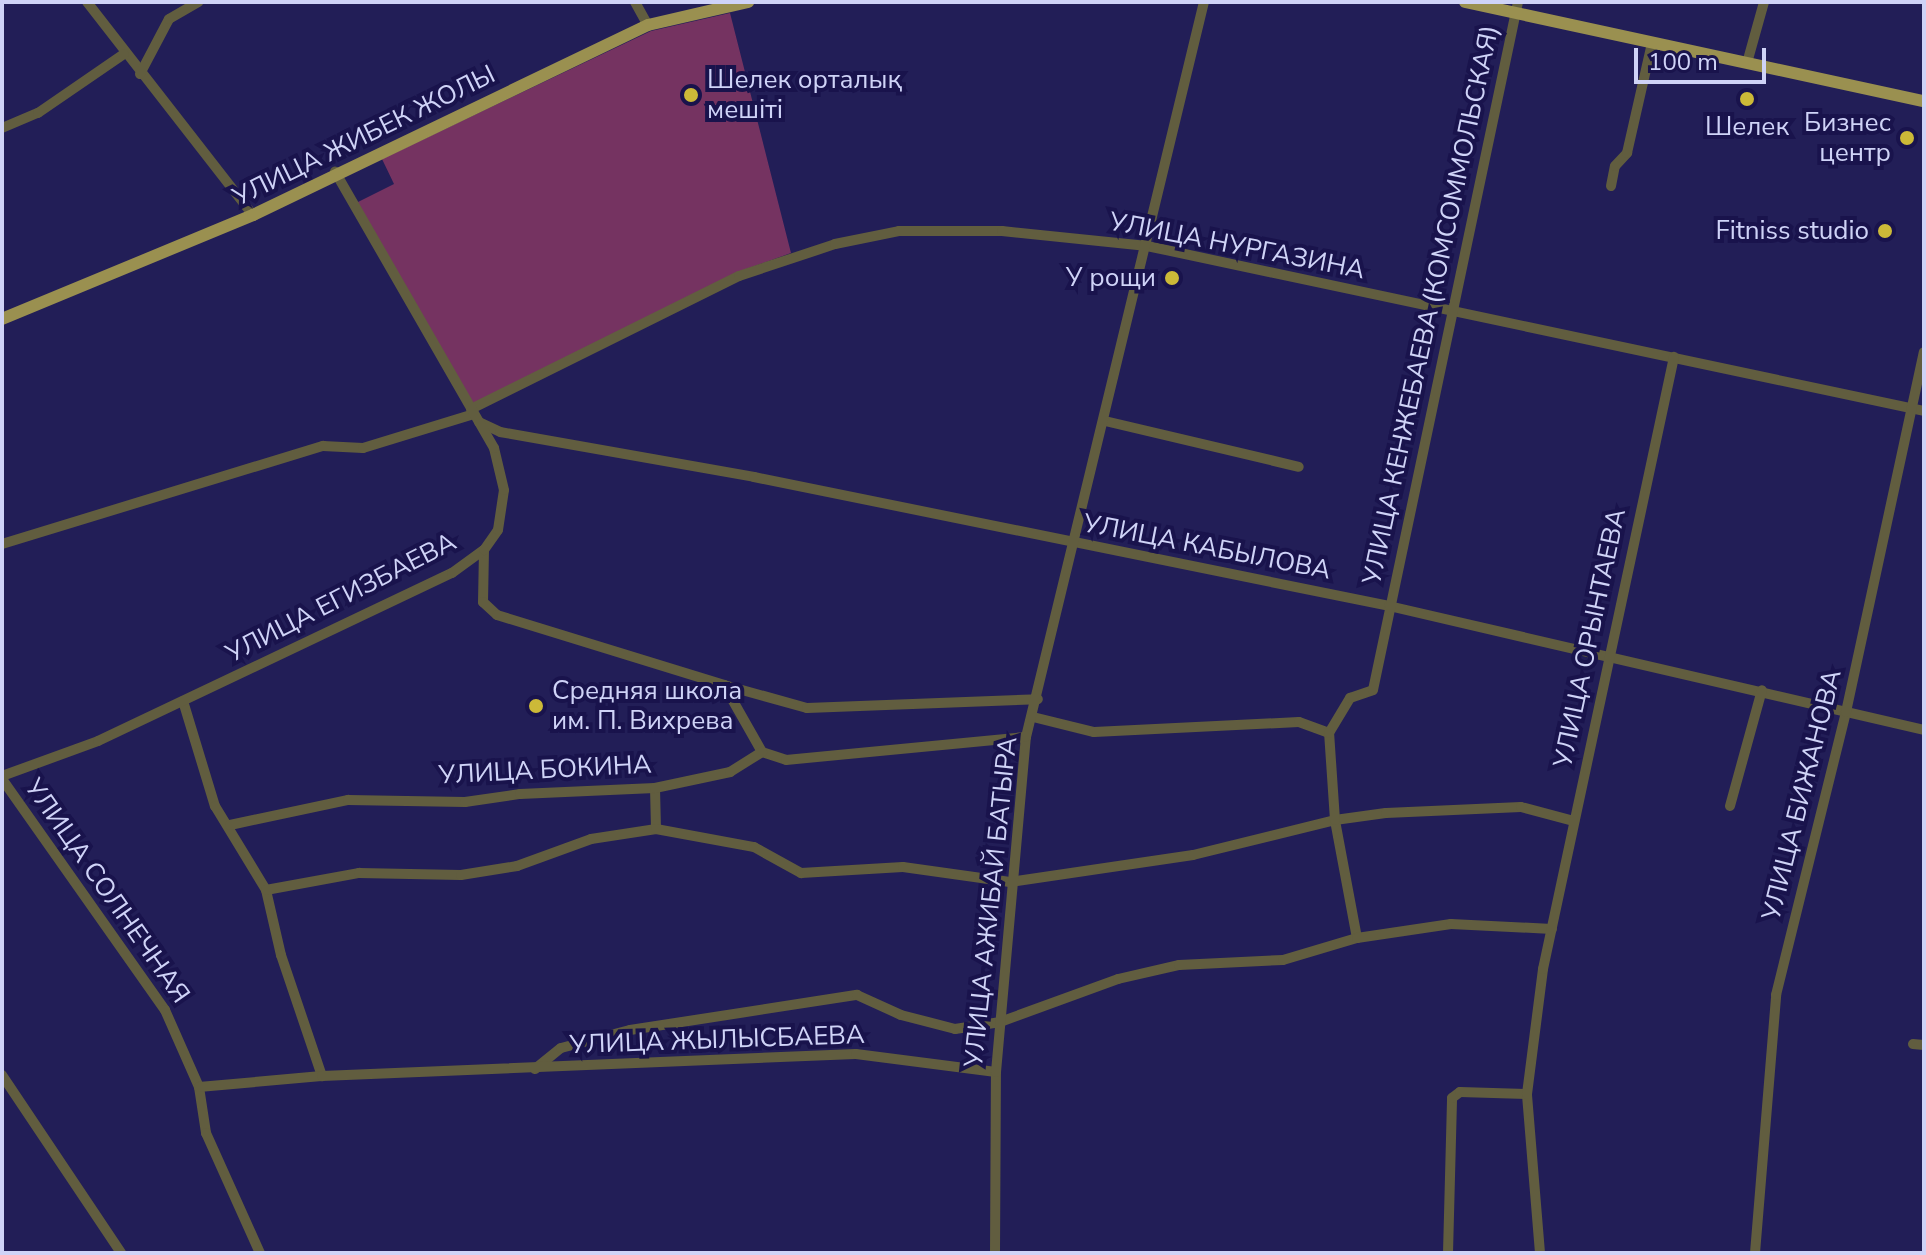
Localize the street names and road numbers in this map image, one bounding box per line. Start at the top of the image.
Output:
street label: УЛИЦА КЕНЖЕБАЕВА (КОМСОММОЛЬСКАЯ) [1356,23,1506,587]
street label: УЛИЦА ЖИБЕК ЖОЛЫ [228,59,500,213]
street label: УЛИЦА НУРГАЗИНА [1107,206,1367,286]
street label: УЛИЦА ОРЫНТАЕВА [1547,506,1633,770]
street label: УЛИЦА КАБЫЛОВА [1081,508,1333,586]
street label: УЛИЦА ЕГИЗБАЕВА [221,526,461,670]
street label: УЛИЦА БИЖАНОВА [1756,666,1848,924]
street label: УЛИЦА АЖИБАЙ БАТЫРА [958,735,1024,1069]
street label: УЛИЦА БОКИНА [438,749,652,791]
street label: УЛИЦА СОЛНЕЧНАЯ [18,773,196,1009]
street label: УЛИЦА ЖЫЛЫСБАЕВА [569,1019,865,1061]

